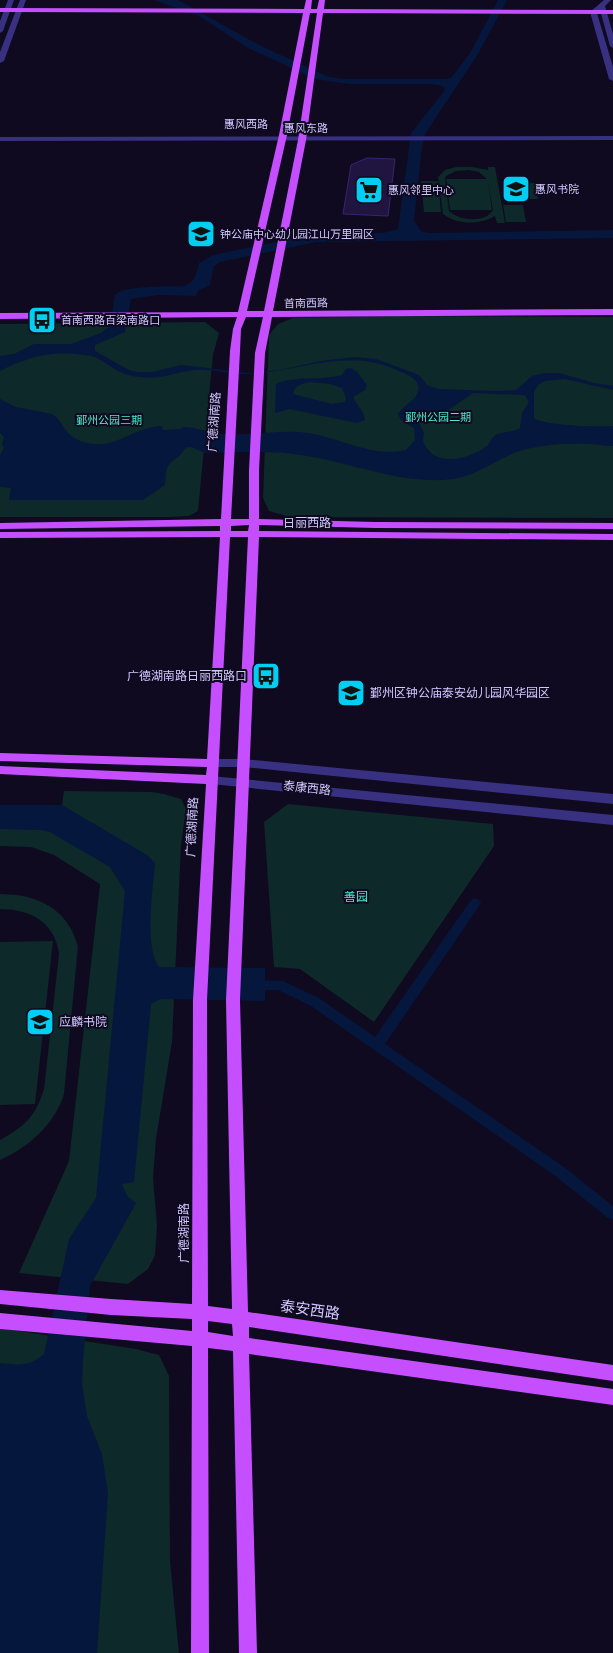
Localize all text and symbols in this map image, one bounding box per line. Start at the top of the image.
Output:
street label: 惠风西路 [224,117,268,130]
street label: 惠风东路 [284,121,328,134]
school or university icon: 惠风书院 [501,174,531,204]
supermarket icon: 惠风邻里中心 [354,175,384,205]
place label: 惠风书院 [535,182,579,195]
place label: 惠风邻里中心 [388,183,454,196]
school or university icon: 钟公庙中心幼儿园江山万里园区 [186,219,216,249]
place label: 钟公庙中心幼儿园江山万里园区 [220,227,374,240]
street label: 首南西路 [284,296,328,309]
bus stop icon: 首南西路百梁南路口 [27,305,57,335]
place label: 首南西路百梁南路口 [61,313,160,326]
street label: 广德湖南路 [204,392,222,452]
park label: 鄞州公园二期 [405,410,471,423]
park label: 鄞州公园三期 [76,413,142,426]
street label: 日丽西路 [283,515,331,529]
bus stop icon: 广德湖南路日丽西路口 [251,661,281,691]
place label: 广德湖南路日丽西路口 [127,668,247,682]
school or university icon: 鄞州区钟公庙泰安幼儿园风华园区 [336,678,366,708]
place label: 鄞州区钟公庙泰安幼儿园风华园区 [370,685,550,699]
street label: 泰康西路 [282,778,332,796]
street label: 广德湖南路 [182,797,200,857]
park label: 善园 [344,889,368,903]
school or university icon: 应麟书院 [25,1007,55,1037]
place label: 应麟书院 [59,1014,107,1028]
street label: 广德湖南路 [176,1203,190,1263]
street label: 泰安西路 [279,1296,341,1322]

